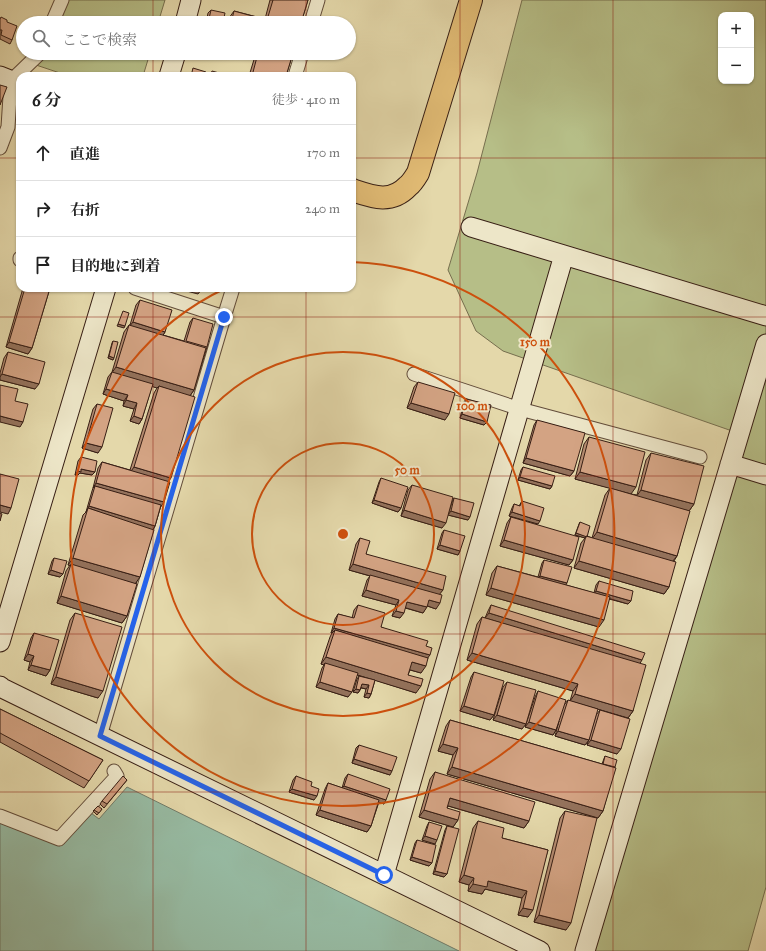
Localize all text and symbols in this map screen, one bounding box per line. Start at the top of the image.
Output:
map controls [718,12,754,84]
button: + [718,12,754,48]
search box [16,16,356,60]
icon: search [30,27,52,49]
text: ここで検索 [62,31,137,49]
button: − [718,48,754,84]
text: 6 分 [32,90,61,111]
text: 徒歩 · 410 m [272,92,340,108]
icon: ahead [32,142,54,164]
text: 直進 [70,145,100,163]
text: 170 m [307,145,340,161]
icon: right [32,198,54,220]
text: 右折 [70,201,100,219]
text: 240 m [305,201,340,217]
icon: arrive [32,254,54,276]
text: 目的地に到着 [70,257,160,275]
route end [215,308,233,326]
text: 150 m [520,335,551,349]
text: 100 m [456,399,489,413]
text: 50 m [394,463,421,477]
centre of rings [336,527,350,541]
route start [375,866,393,884]

